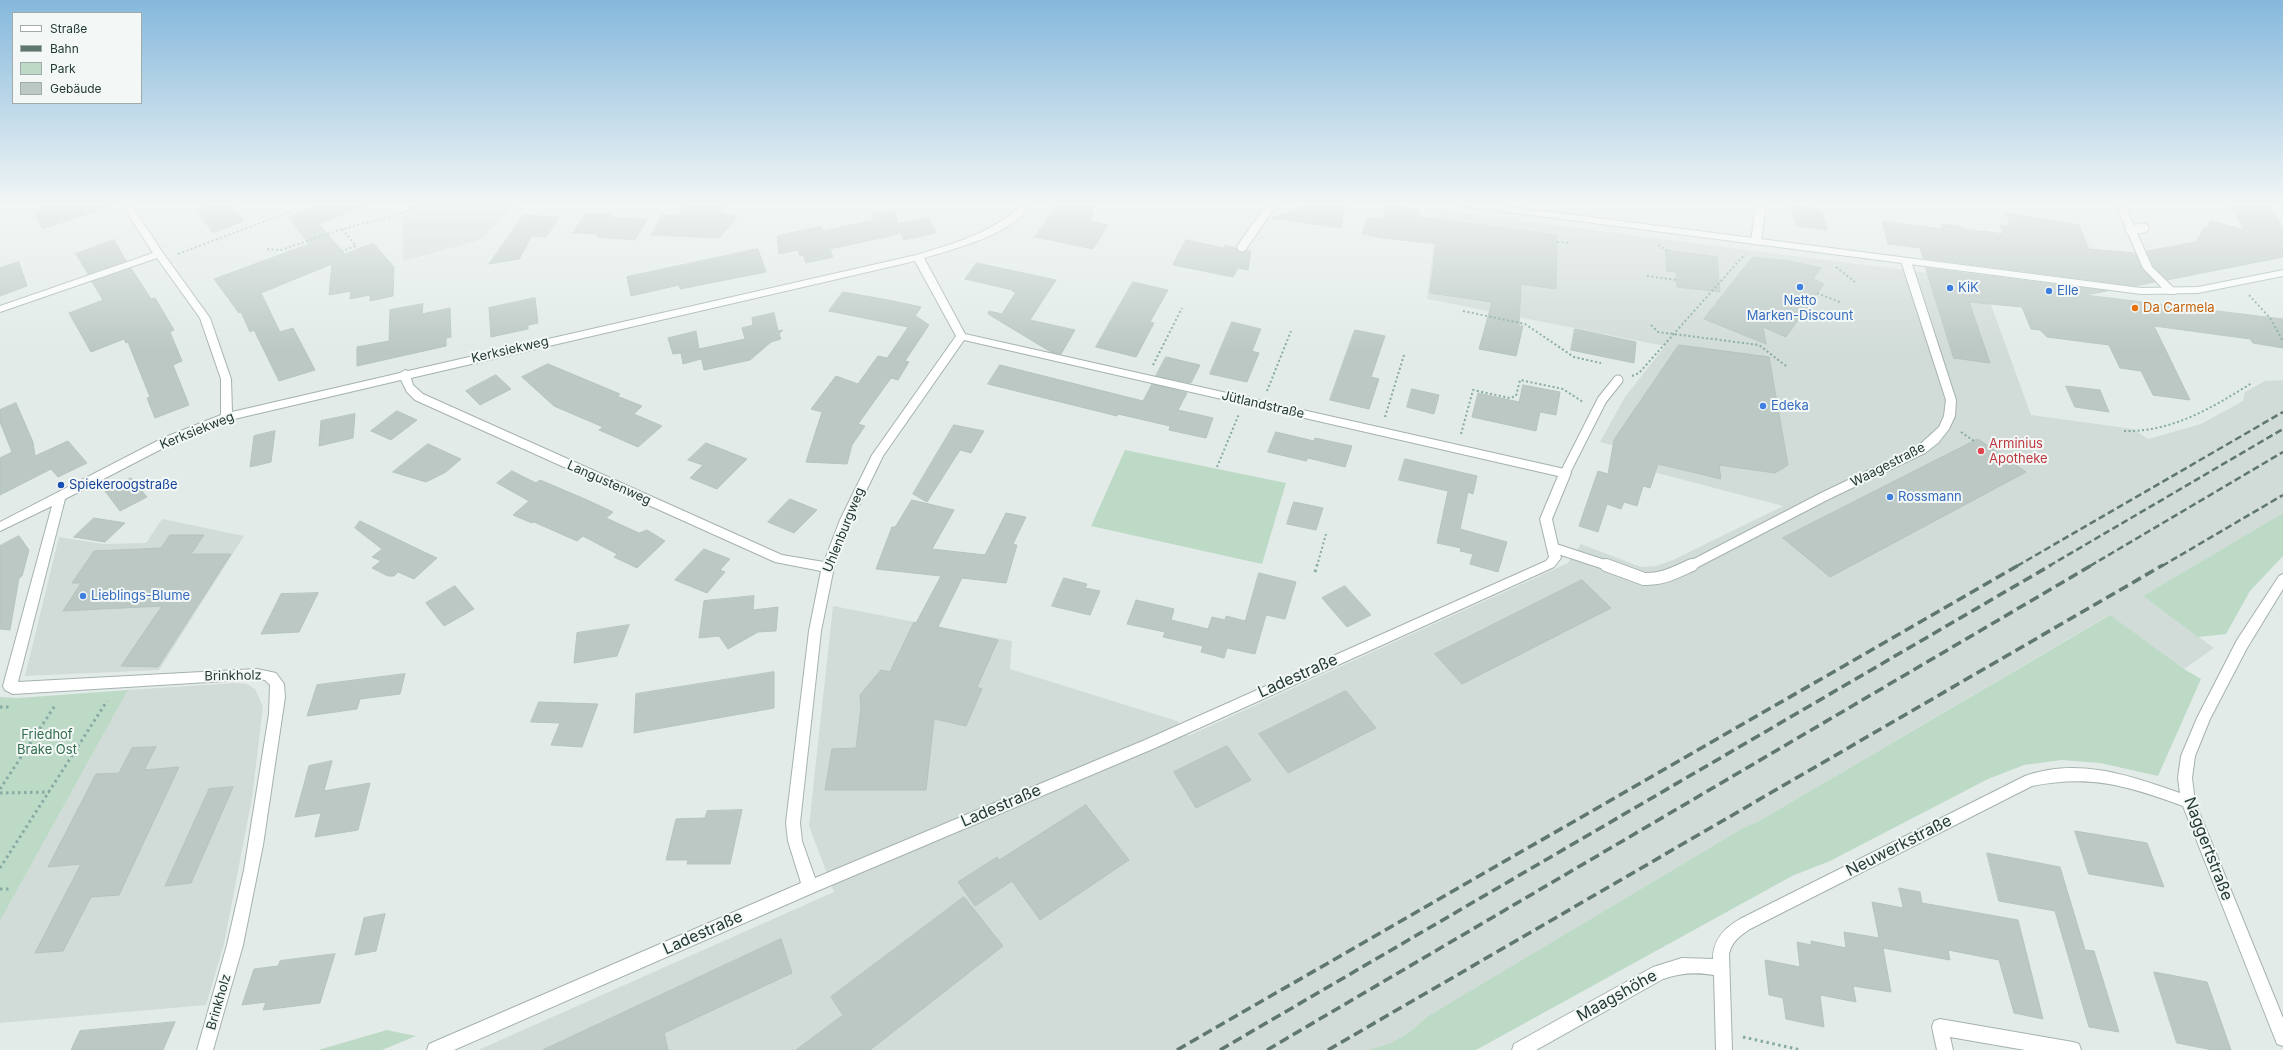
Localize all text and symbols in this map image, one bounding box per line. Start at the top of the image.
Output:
legend [12,12,142,104]
text: Straße [50,21,87,36]
text: Bahn [50,41,79,56]
text: Park [50,61,76,76]
text: Gebäude [50,81,102,96]
place label: KiK [1958,280,1979,296]
marker: Netto Marken-Discount [1795,282,1805,292]
marker: KiK [1945,283,1955,293]
place label: Elle [2057,283,2079,299]
marker: Elle [2044,286,2054,296]
place label: Netto Marken-Discount [1747,293,1853,324]
place label: Da Carmela [2143,300,2215,316]
marker: Da Carmela [2130,303,2140,313]
street label: Kerksiekweg [470,334,550,366]
street label: Jütlandstraße [1220,388,1306,422]
place label: Edeka [1771,398,1809,414]
marker: Edeka [1758,401,1768,411]
street label: Kerksiekweg [158,409,236,453]
place label: Arminius Apotheke [1989,436,2048,467]
street label: Waagestraße [1848,440,1928,490]
marker: Arminius Apotheke [1976,446,1986,456]
street label: Langustenweg [565,458,653,508]
place label: Spiekeroogstraße [69,477,178,493]
marker: Spiekeroogstraße [56,480,66,490]
street label: Uhlenburgweg [820,485,868,575]
place label: Rossmann [1898,489,1962,505]
marker: Rossmann [1885,492,1895,502]
place label: Lieblings-Blume [91,588,190,604]
marker: Lieblings-Blume [78,591,88,601]
street label: Ladestraße [1255,650,1341,702]
street label: Brinkholz [204,668,262,684]
park label: Friedhof Brake Ost [17,727,77,758]
street label: Ladestraße [958,781,1044,831]
street label: Naggertstraße [2179,795,2237,903]
street label: Neuwerkstraße [1843,811,1955,881]
street label: Ladestraße [660,907,746,959]
street label: Maagshöhe [1574,966,1660,1026]
street label: Brinkholz [204,972,234,1032]

